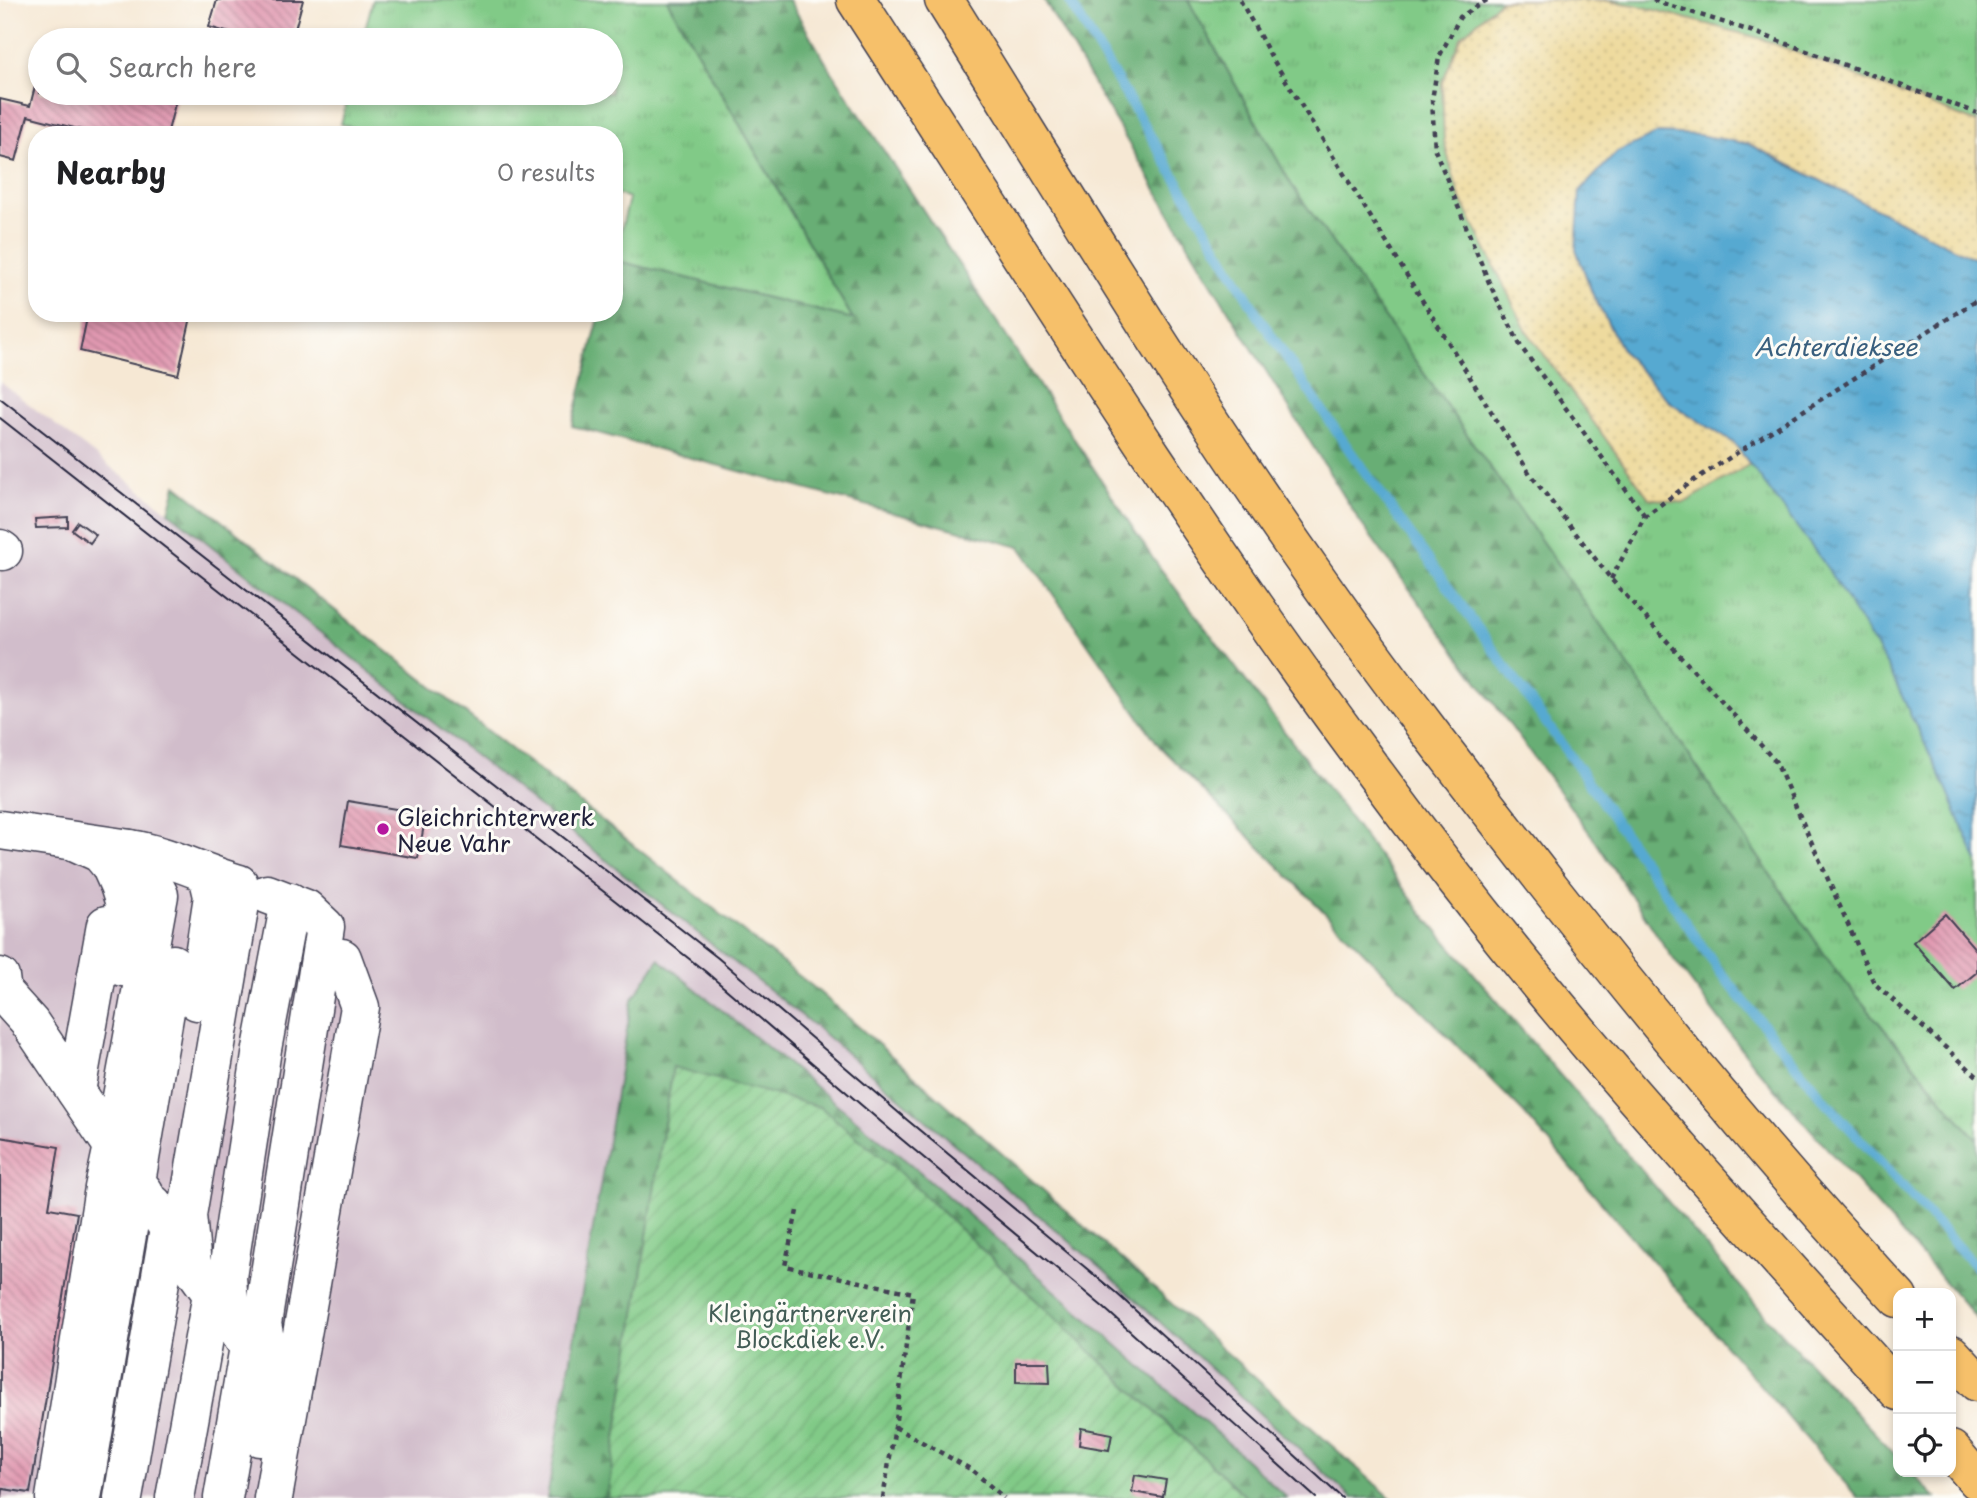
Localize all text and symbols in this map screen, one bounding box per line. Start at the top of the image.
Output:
search box [28,28,623,105]
text: Search here [108,47,257,86]
icon: search [52,48,90,86]
text: Nearby [56,149,166,194]
text: 0 results [497,154,595,189]
water label: Achterdieksee [1754,328,1918,364]
place label: Gleichrichterwerk Neue Vahr [397,799,594,860]
marker: Gleichrichterwerk Neue Vahr [375,821,391,837]
map controls [1893,1288,1956,1477]
button: + [1893,1288,1956,1351]
park label: Kleingärtnerverein Blockdiek e.V. [708,1295,912,1356]
button: − [1893,1351,1956,1414]
button: locate [1893,1414,1956,1477]

